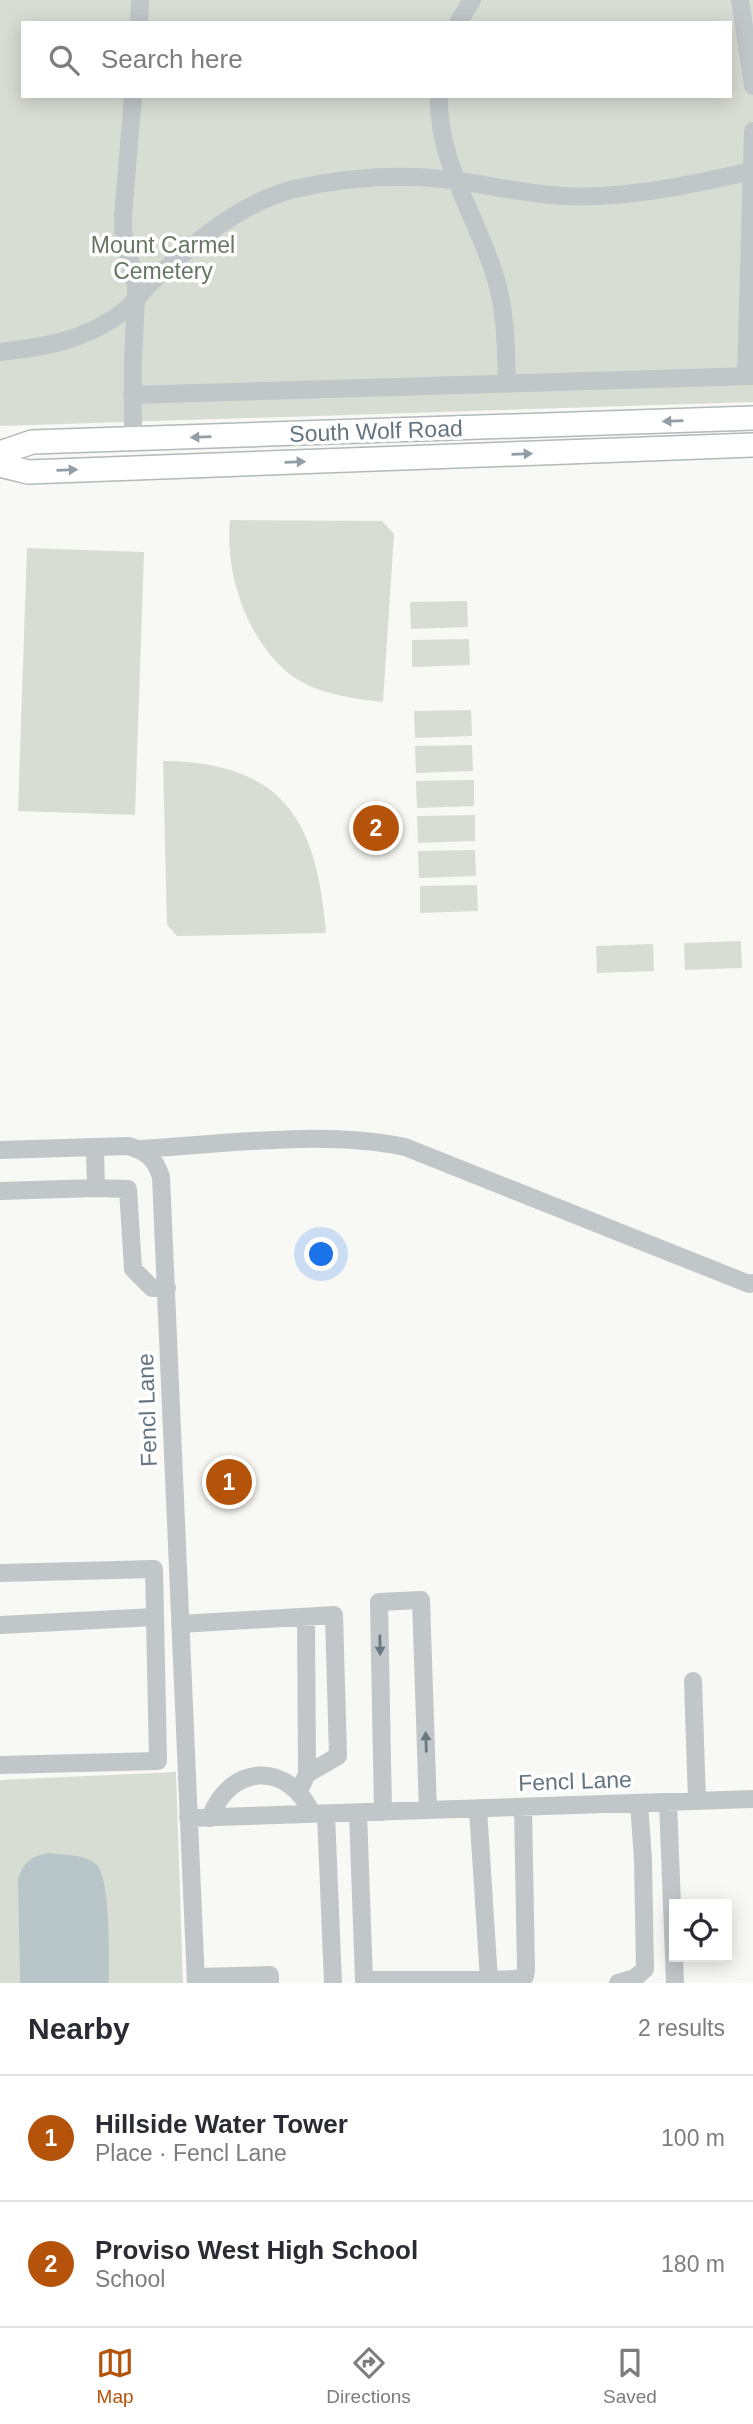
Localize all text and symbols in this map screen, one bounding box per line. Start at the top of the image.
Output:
search box [21,21,732,98]
icon: search [45,41,83,79]
text: Search here [101,44,243,74]
park label: Mount Carmel Cemetery [91,232,235,284]
street label: South Wolf Road [289,415,463,447]
one-way arrow [662,415,684,427]
one-way arrow [190,431,212,442]
one-way arrow [511,448,533,459]
one-way arrow [284,456,306,467]
one-way arrow [57,465,79,476]
pin: 2 [353,802,399,854]
your location [304,1237,338,1271]
street label: Fencl Lane [132,1353,162,1467]
pin: 1 [206,1456,252,1508]
one-way arrow [374,1634,385,1656]
one-way arrow [420,1731,431,1753]
street label: Fencl Lane [518,1766,632,1796]
map controls [669,1899,732,1962]
button: locate [669,1899,732,1962]
text: Nearby [28,2012,130,2045]
text: 2 results [638,2015,725,2041]
text: Hillside Water Tower [95,2109,348,2139]
text: 1 [45,2125,57,2151]
text: 100 m [661,2125,725,2151]
text: Place · Fencl Lane [95,2140,287,2166]
text: Proviso West High School [95,2235,418,2265]
text: 2 [45,2251,57,2277]
text: 180 m [661,2251,725,2277]
text: School [95,2266,165,2292]
tab: Map [96,2344,134,2408]
tab: Directions [326,2344,411,2408]
tab: Saved [603,2344,657,2408]

